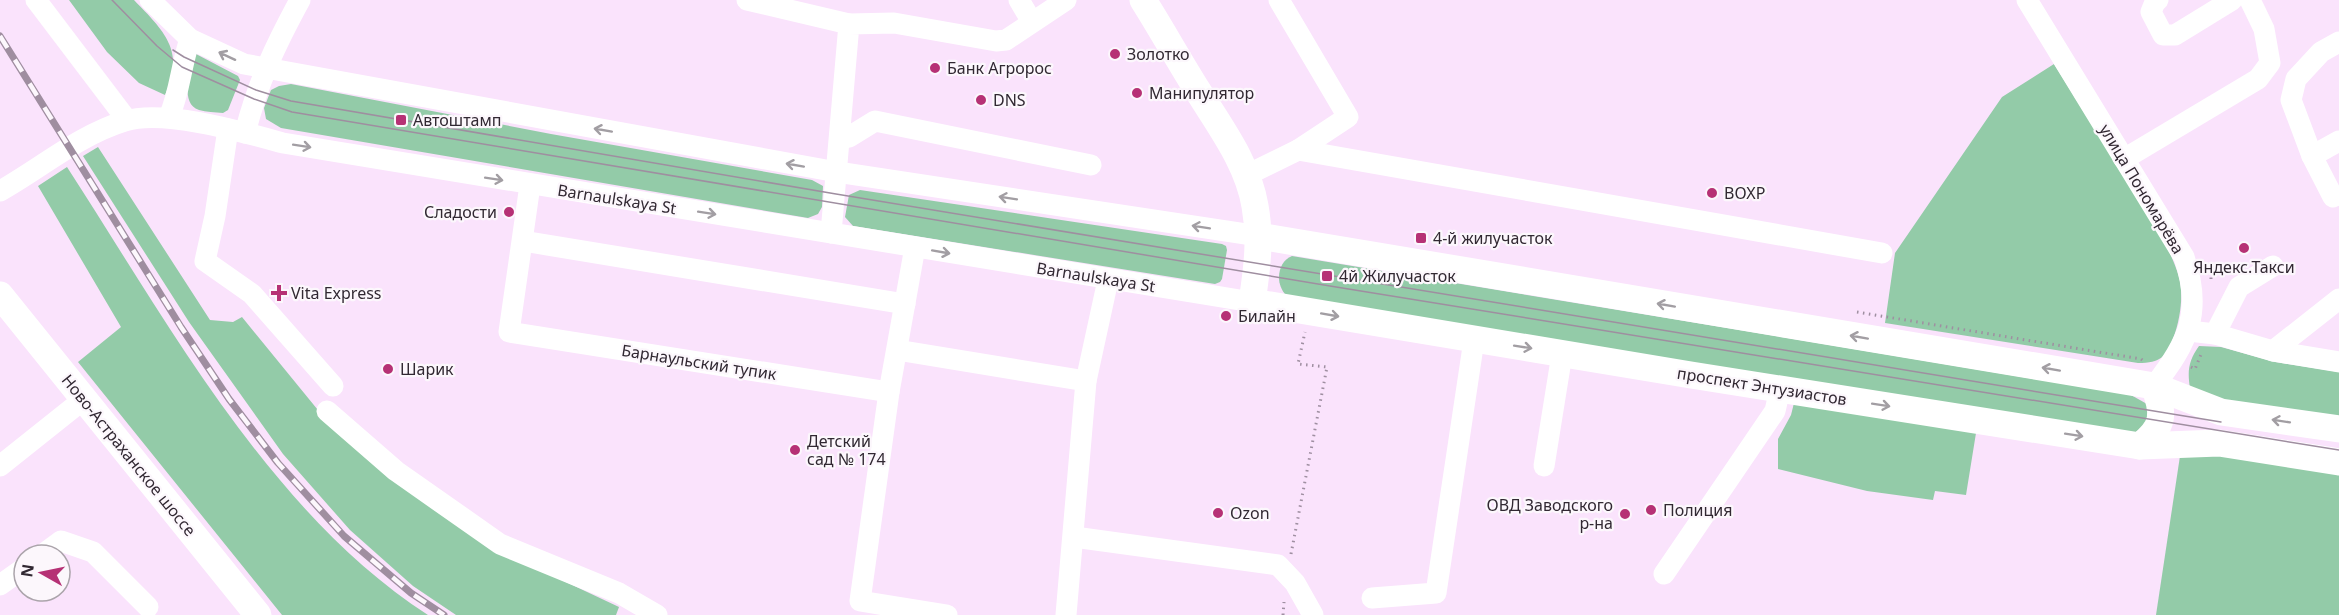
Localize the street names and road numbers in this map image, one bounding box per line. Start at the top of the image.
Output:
street label: улица Пономарёва [2095,120,2189,258]
street label: Barnaulskaya St [556,179,678,219]
street label: Barnaulskaya St [1035,257,1157,297]
street label: Барнаульский тупик [620,339,779,385]
street label: проспект Энтузиастов [1676,362,1848,410]
street label: Ново-Астраханское шоссе [57,370,201,541]

